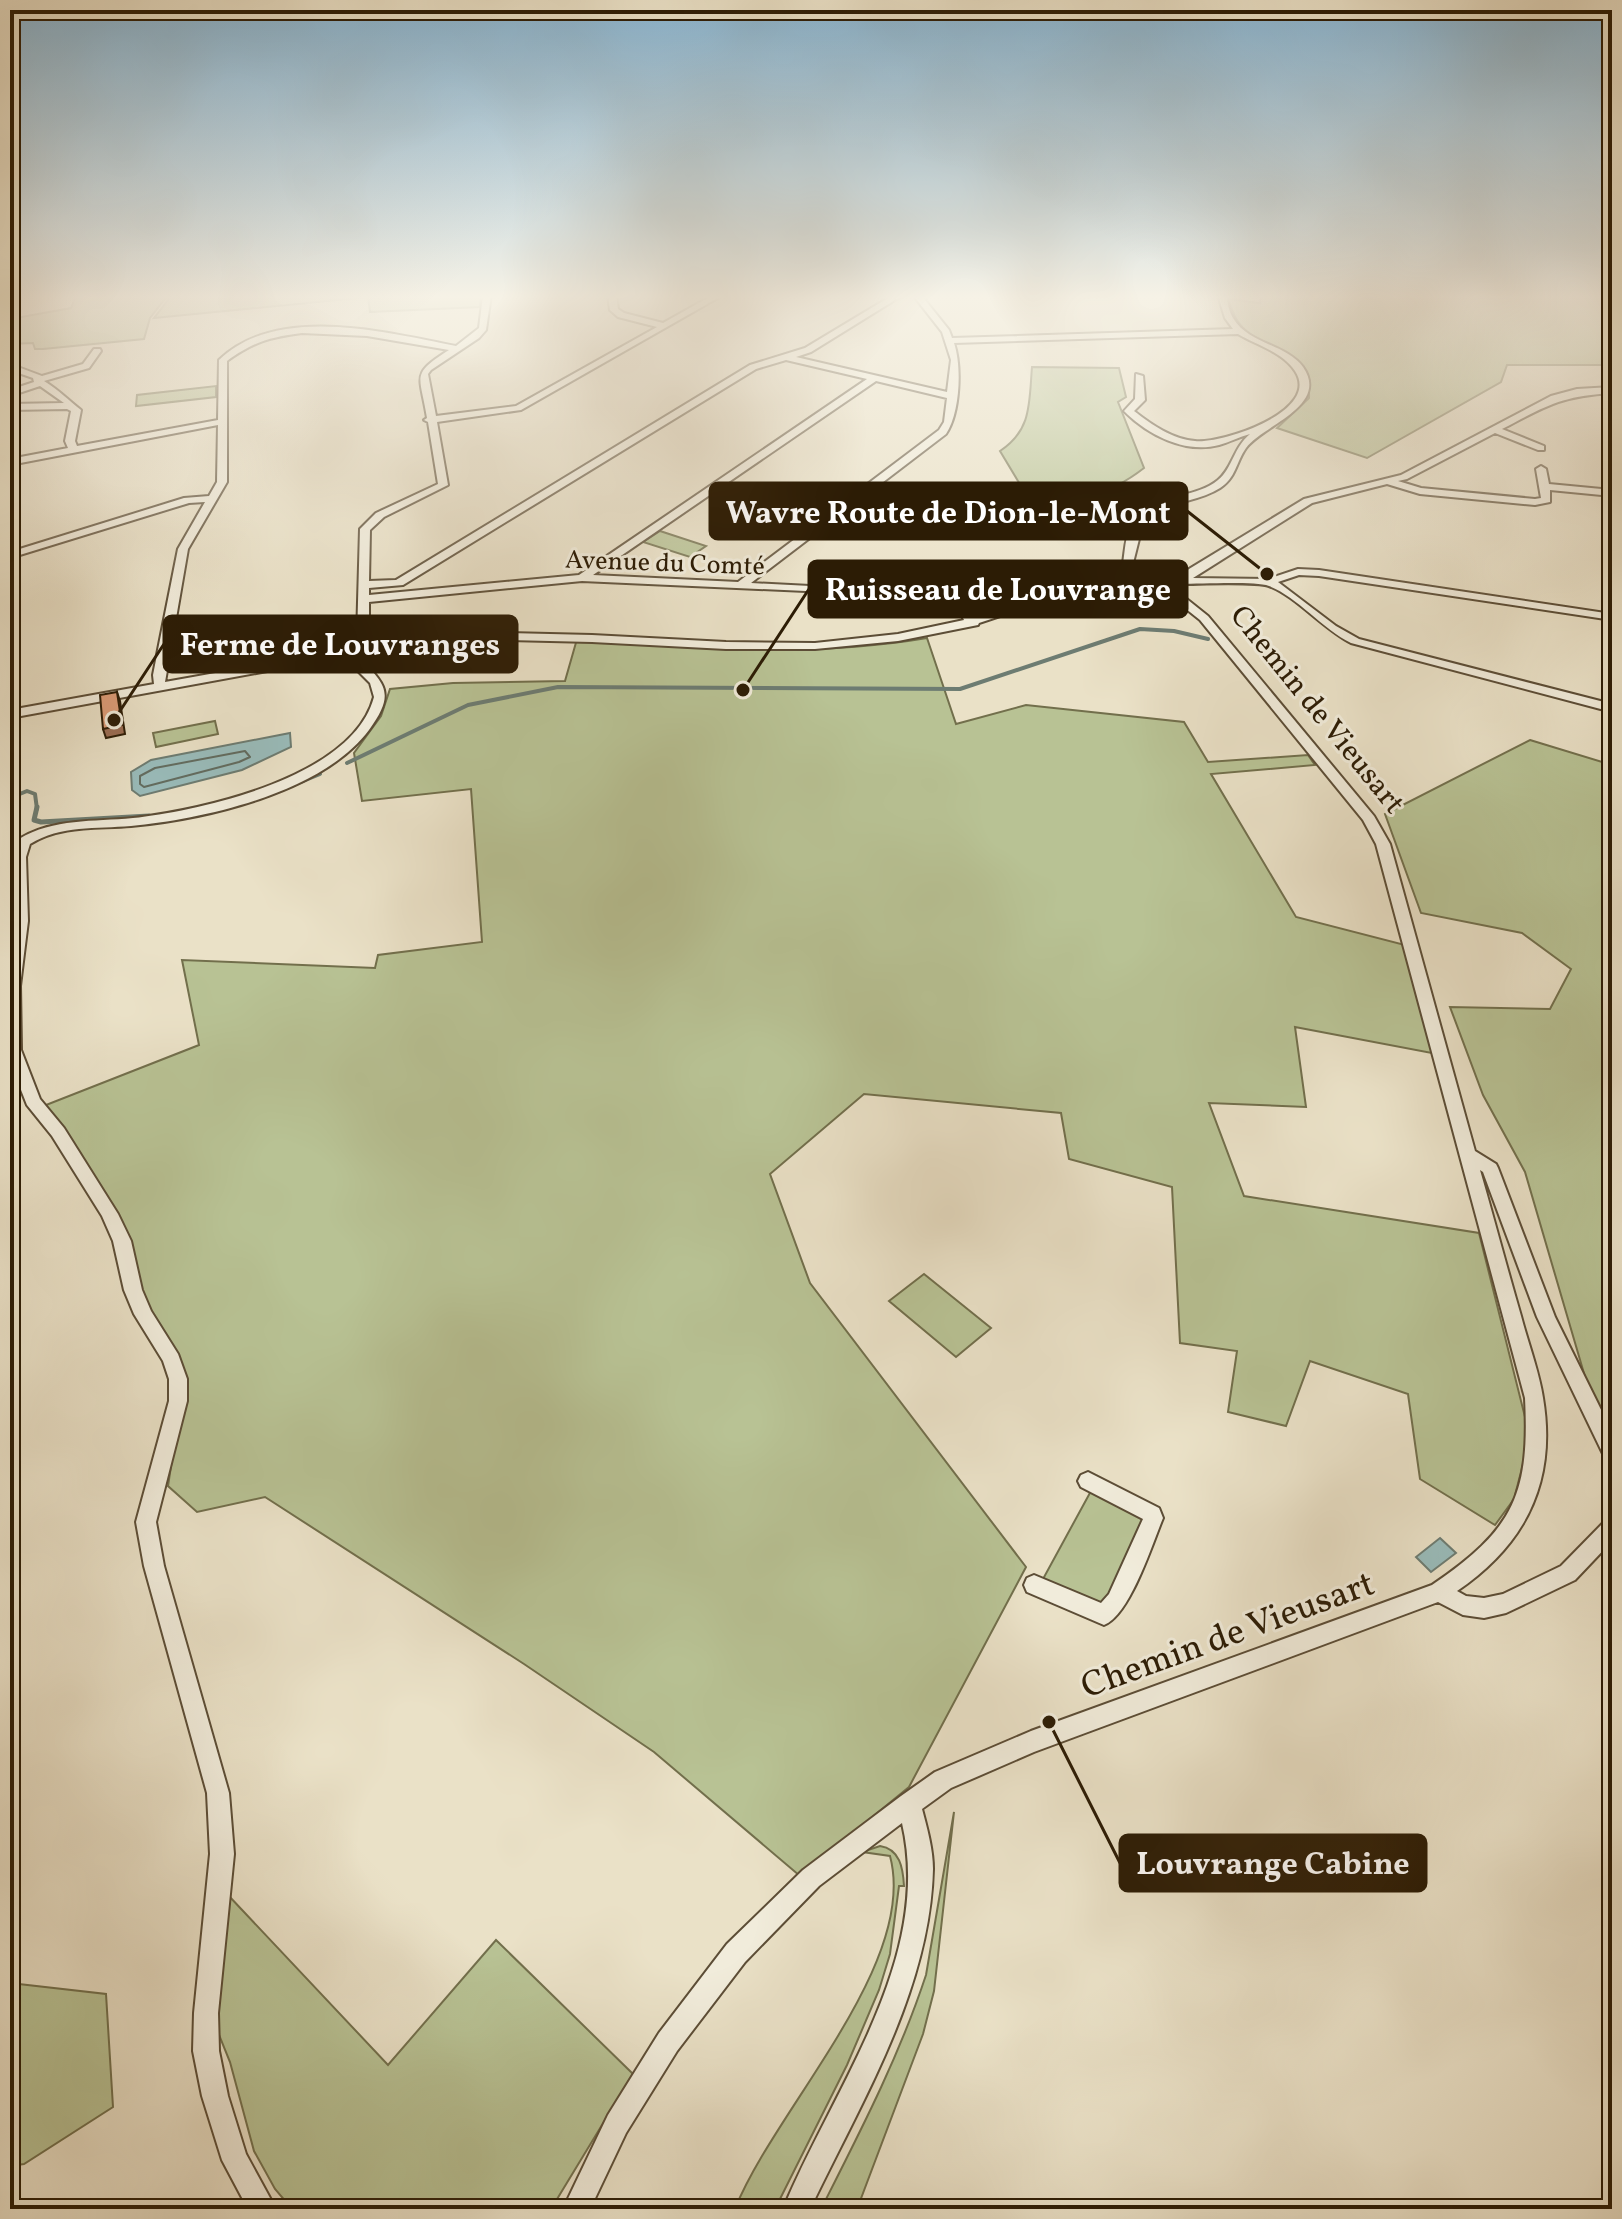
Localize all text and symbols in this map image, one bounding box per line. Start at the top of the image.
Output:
callout: Wavre Route de Dion-le-Mont [710,483,1187,539]
text: Wavre Route de Dion-le-Mont [726,493,1170,537]
street label: Avenue du Comté [564,543,765,585]
callout: Ruisseau de Louvrange [809,561,1187,617]
text: Ruisseau de Louvrange [825,570,1171,614]
street label: Chemin de Vieusart [1219,597,1414,824]
callout: Ferme de Louvranges [164,616,517,672]
text: Ferme de Louvranges [180,625,500,669]
street label: Chemin de Vieusart [1075,1560,1382,1713]
callout: Louvrange Cabine [1120,1835,1426,1891]
text: Louvrange Cabine [1136,1844,1410,1888]

